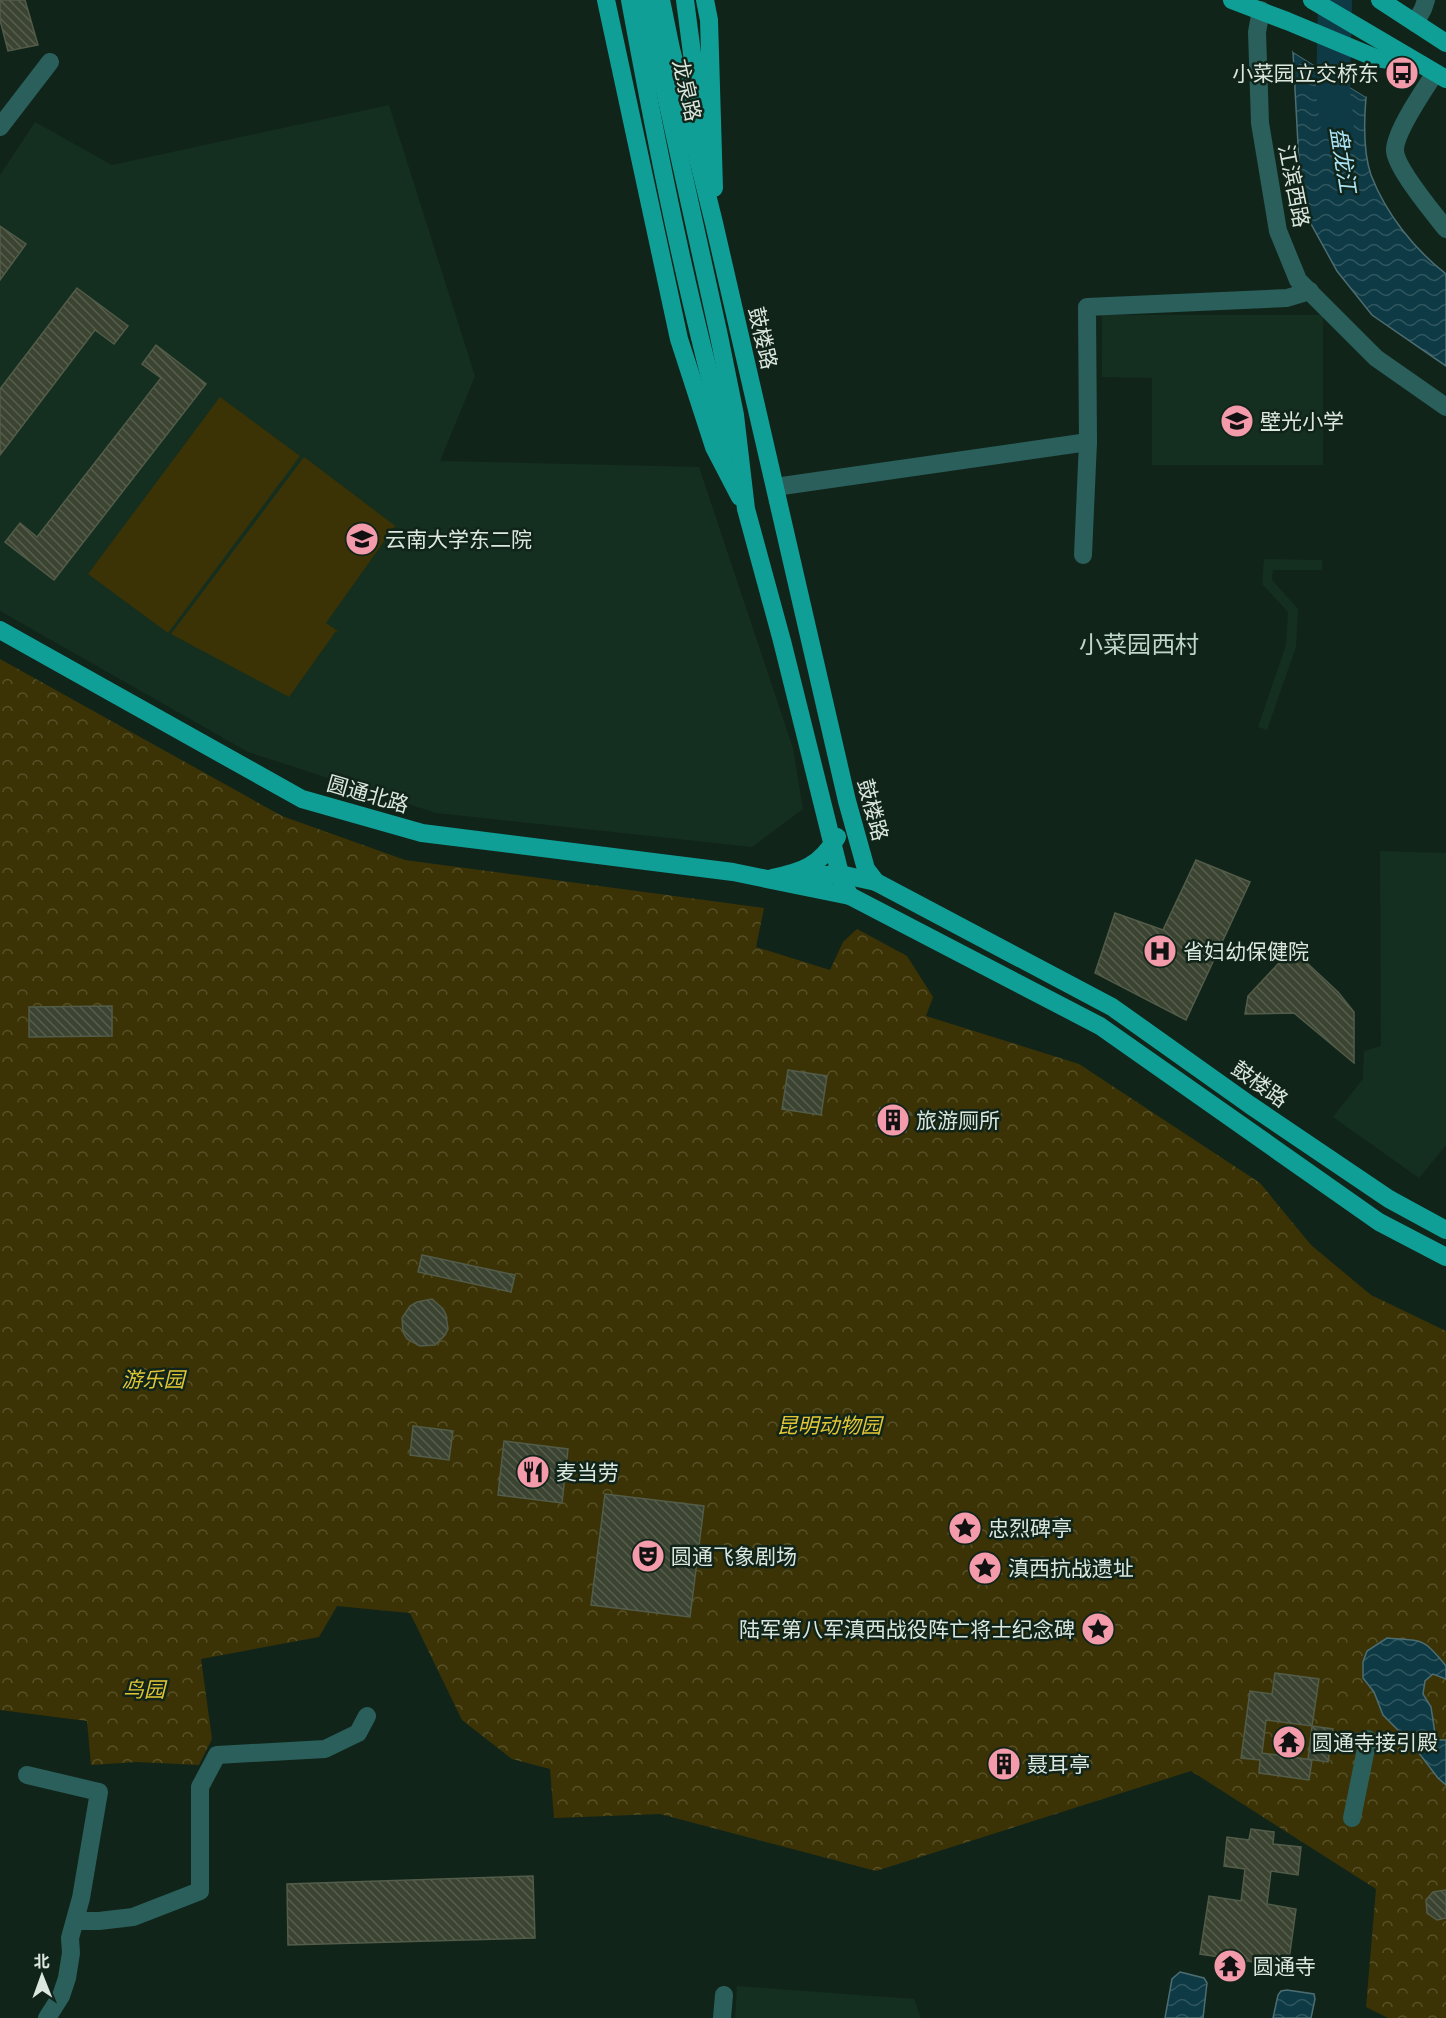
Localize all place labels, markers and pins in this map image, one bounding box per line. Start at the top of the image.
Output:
bus stop icon: 小菜园立交桥东 [1384,55,1420,91]
place label: 小菜园立交桥东 [1232,61,1379,86]
school or university icon: 壁光小学 [1219,403,1255,439]
place label: 壁光小学 [1260,409,1344,434]
school or university icon: 云南大学东二院 [344,521,380,557]
place label: 云南大学东二院 [385,527,532,552]
hospital icon: 省妇幼保健院 [1142,933,1178,969]
place label: 省妇幼保健院 [1183,939,1309,964]
building icon: 旅游厕所 [875,1102,911,1138]
place label: 旅游厕所 [916,1108,1000,1133]
restaurant icon: 麦当劳 [515,1454,551,1490]
place label: 麦当劳 [556,1460,619,1485]
place icon: 忠烈碑亭 [947,1510,983,1546]
place label: 忠烈碑亭 [988,1516,1072,1541]
theatre icon: 圆通飞象剧场 [630,1538,666,1574]
place label: 圆通飞象剧场 [671,1544,797,1569]
place icon: 滇西抗战遗址 [967,1550,1003,1586]
place label: 滇西抗战遗址 [1008,1556,1134,1581]
place icon: 陆军第八军滇西战役阵亡将士纪念碑 [1080,1611,1116,1647]
place label: 陆军第八军滇西战役阵亡将士纪念碑 [739,1617,1075,1642]
temple icon: 圆通寺接引殿 [1271,1724,1307,1760]
place label: 圆通寺接引殿 [1312,1730,1438,1755]
building icon: 聂耳亭 [986,1746,1022,1782]
place label: 聂耳亭 [1027,1752,1090,1777]
temple icon: 圆通寺 [1212,1948,1248,1984]
place label: 圆通寺 [1253,1954,1316,1979]

